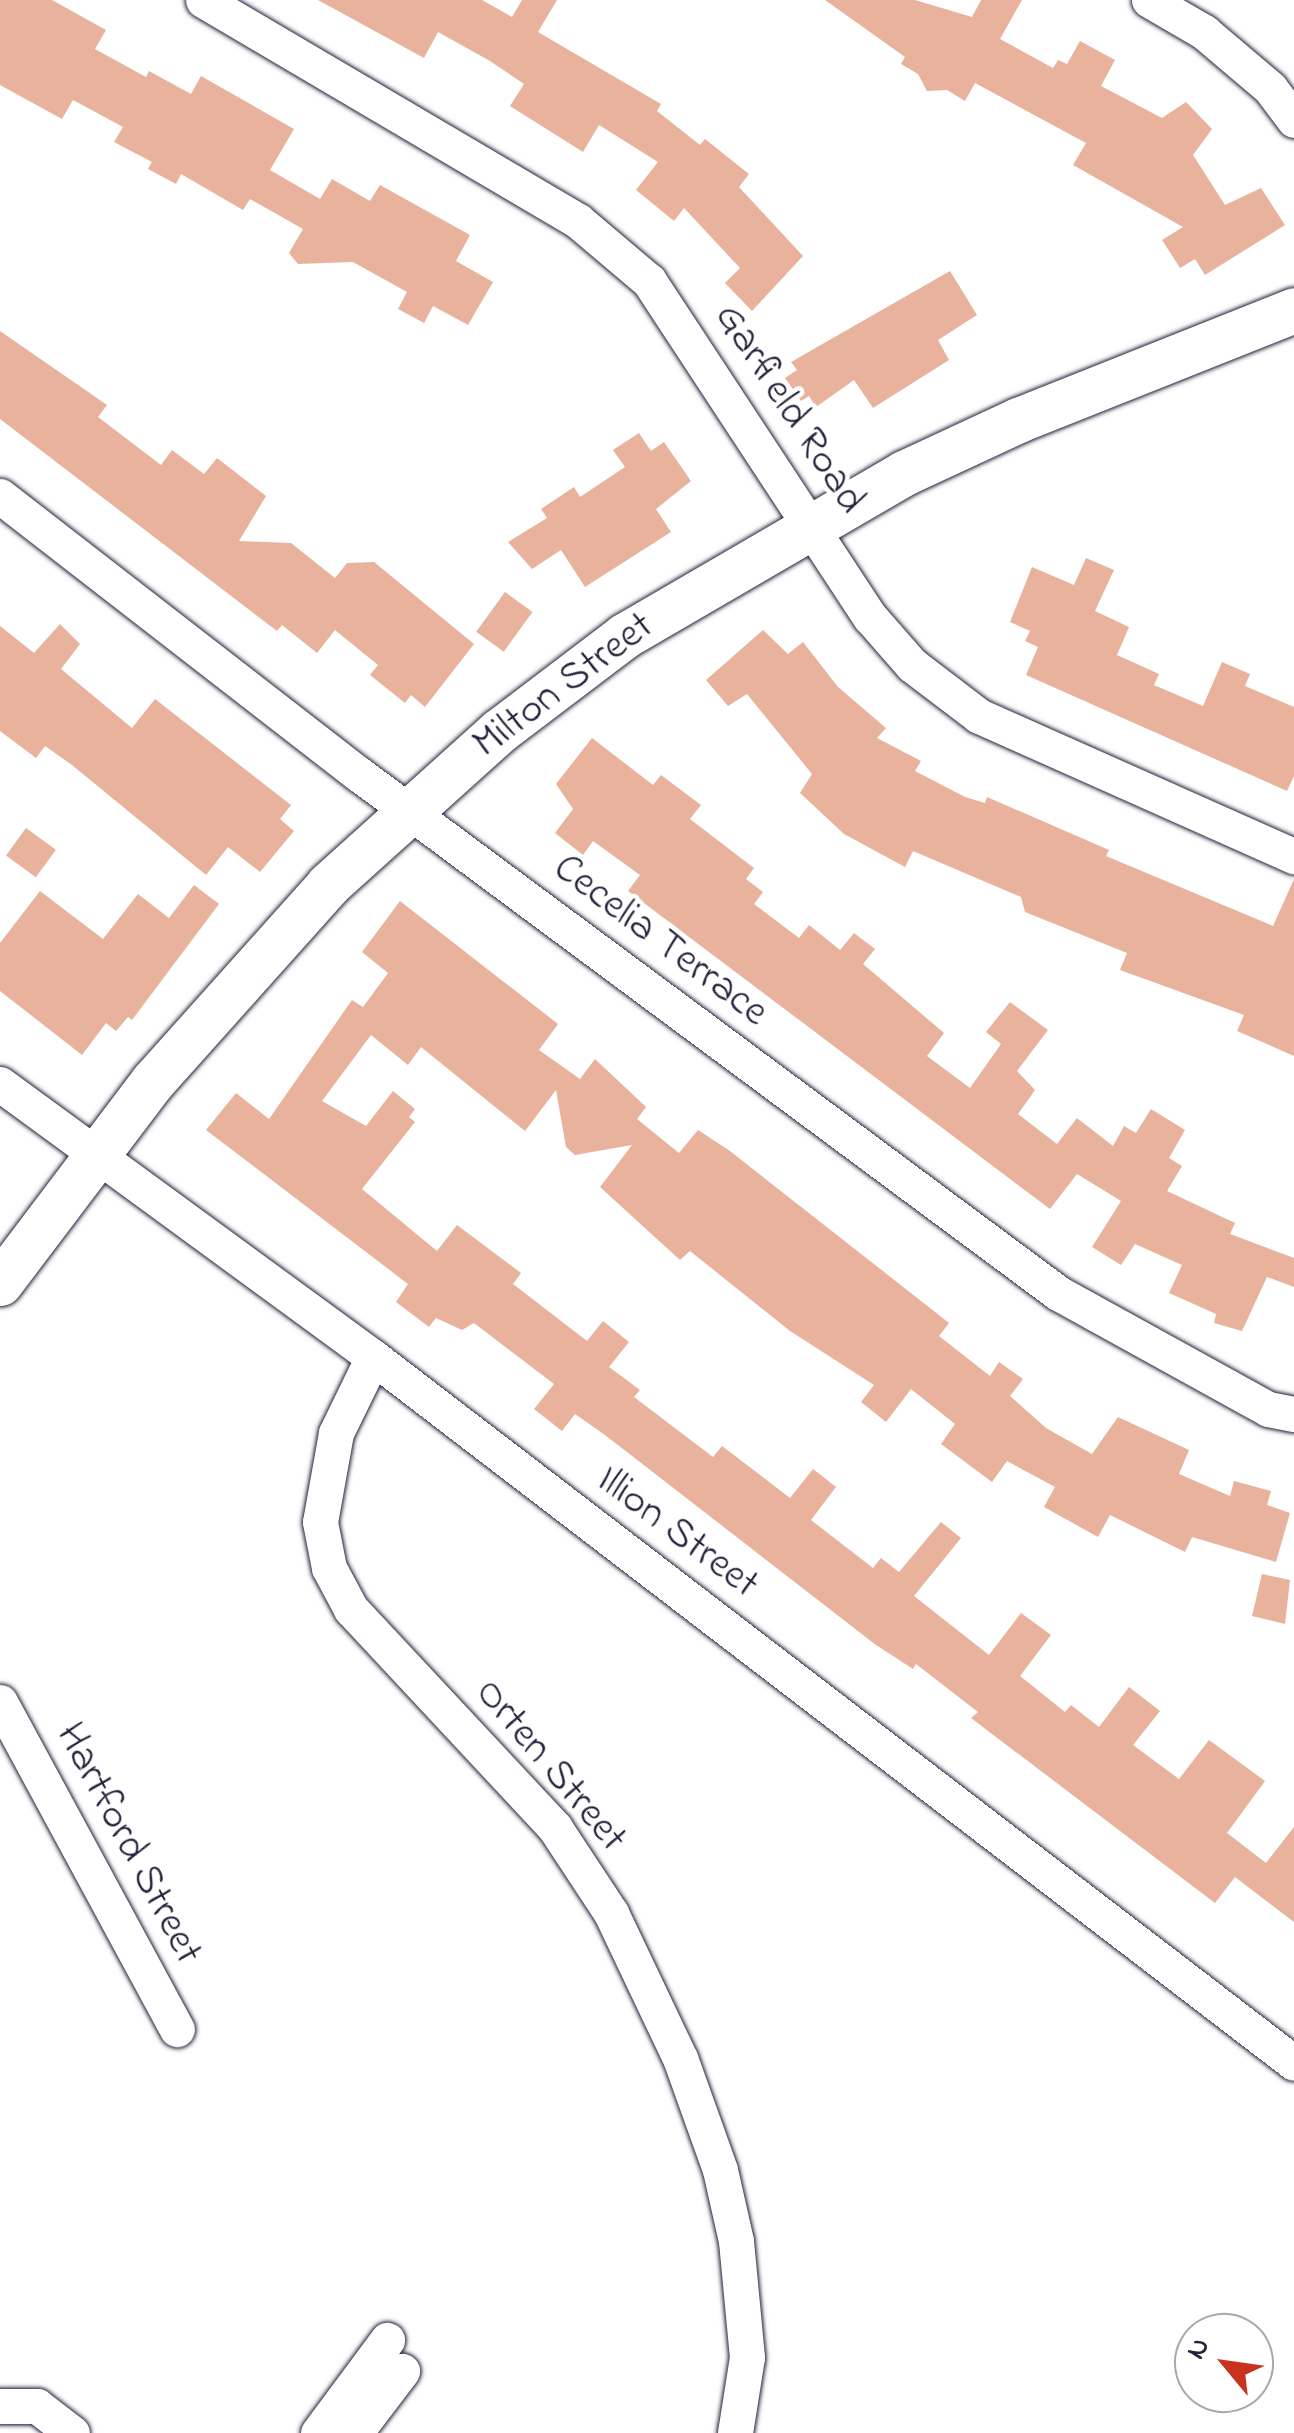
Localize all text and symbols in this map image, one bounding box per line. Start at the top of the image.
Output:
street label: Garfield Road [702,294,876,524]
street label: Milton Street [464,602,664,770]
street label: Cecelia Terrace [543,844,777,1038]
street label: Illion Street [586,1456,768,1610]
street label: Orten Street [463,1669,637,1863]
street label: Hartford Street [43,1715,213,1973]
north arrow [1174,2313,1274,2413]
text: N [1177,2331,1222,2367]

